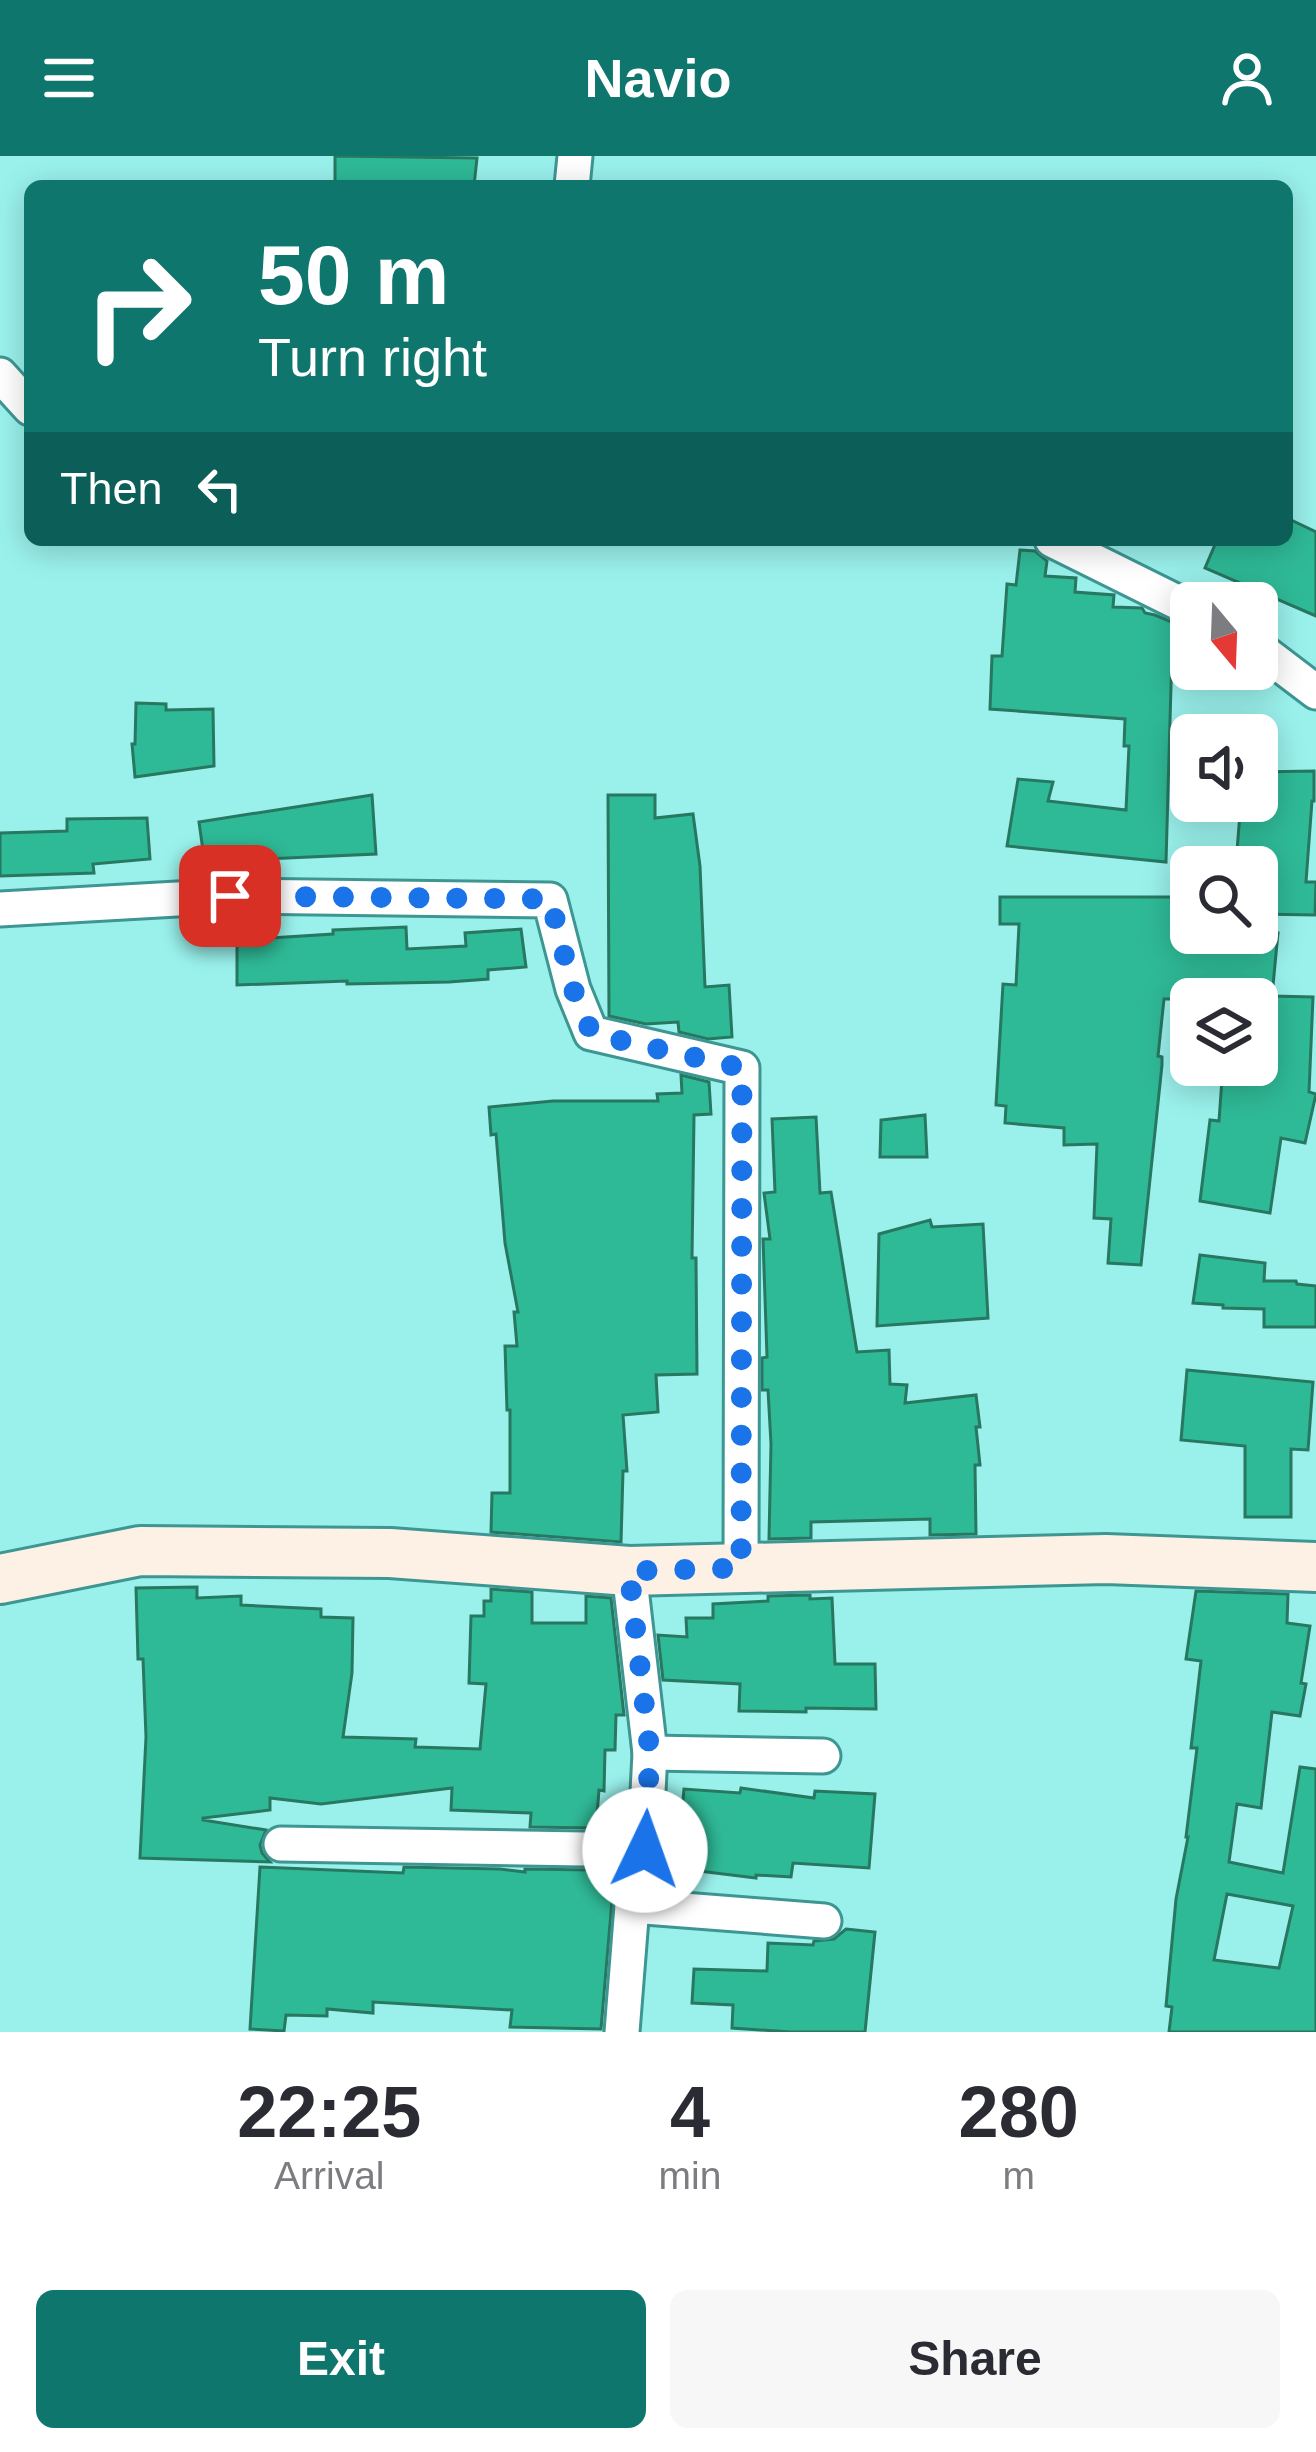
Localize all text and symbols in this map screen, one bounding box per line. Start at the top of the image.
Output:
icon: menu [36,45,102,111]
icon: person [1214,45,1280,111]
text: Navio [584,48,732,108]
icon: right [60,228,216,384]
text: 50 m [258,228,449,322]
text: Turn right [258,327,487,387]
icon: left [187,456,253,522]
text: Then [60,463,163,514]
north arrow [1170,582,1278,690]
map controls [1170,582,1278,1086]
button: sound [1170,714,1278,822]
pin [179,845,281,947]
button: search [1170,846,1278,954]
icon: arrive [197,863,263,929]
button: layers [1170,978,1278,1086]
position arrow [582,1787,708,1913]
text: 22:25 [237,2072,421,2152]
text: 4 [670,2072,710,2152]
text: 280 [959,2072,1079,2152]
text: Arrival [274,2154,385,2197]
text: min [659,2154,721,2197]
text: m [1002,2154,1035,2197]
button: Exit [36,2290,646,2428]
button: Share [670,2290,1280,2428]

